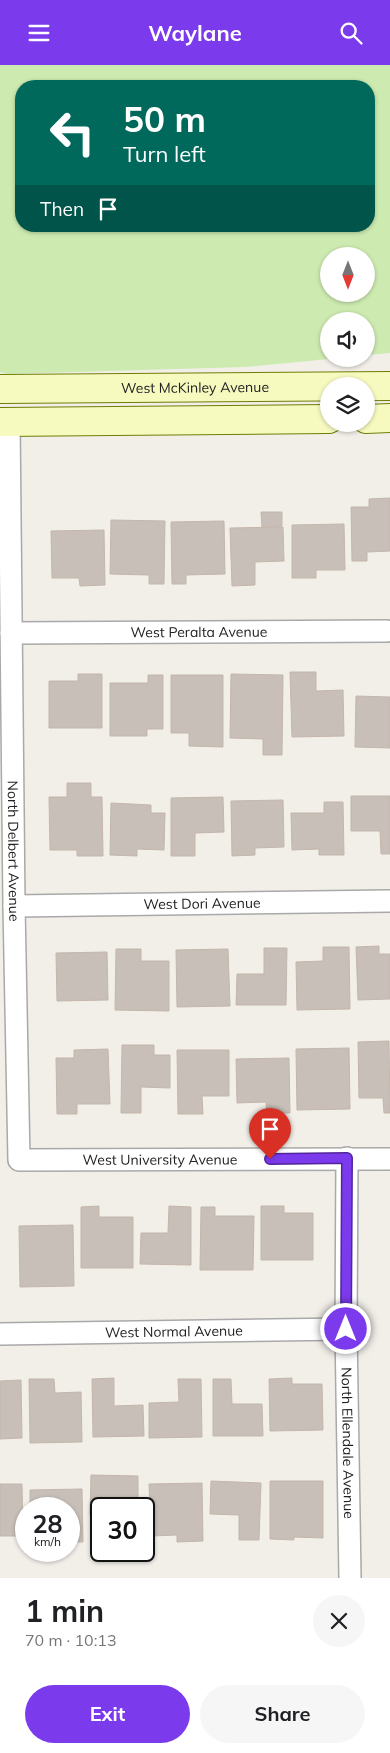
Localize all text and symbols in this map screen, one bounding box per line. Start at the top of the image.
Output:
icon: menu [25,19,53,47]
text: Waylane [148,19,242,47]
icon: search [337,19,365,47]
text: 50 m [123,97,206,141]
icon: left [40,100,105,165]
text: Turn left [123,140,206,168]
icon: arrive [94,195,122,223]
text: Then [40,197,84,221]
north arrow [320,247,375,303]
map controls [320,247,375,432]
button: sound [320,312,375,367]
button: layers [320,377,375,432]
street label: West McKinley Avenue [121,378,269,397]
street label: West Peralta Avenue [131,623,267,641]
street label: North Delbert Avenue [4,780,23,922]
street label: West Dori Avenue [143,894,261,913]
pin [249,1108,291,1159]
icon: arrive [256,1115,284,1143]
street label: West University Avenue [83,1150,237,1169]
position arrow [319,1302,371,1354]
street label: West Normal Avenue [105,1321,243,1341]
street label: North Ellendale Avenue [338,1367,358,1519]
speed limit sign: 30 [90,1497,155,1562]
text: 28 [32,1508,63,1539]
text: km/h [34,1534,61,1549]
text: 1 min [25,1592,104,1630]
button: close [313,1595,365,1647]
text: 70 m · 10:13 [25,1630,117,1650]
button: Exit [25,1685,190,1743]
button: Share [200,1685,365,1743]

